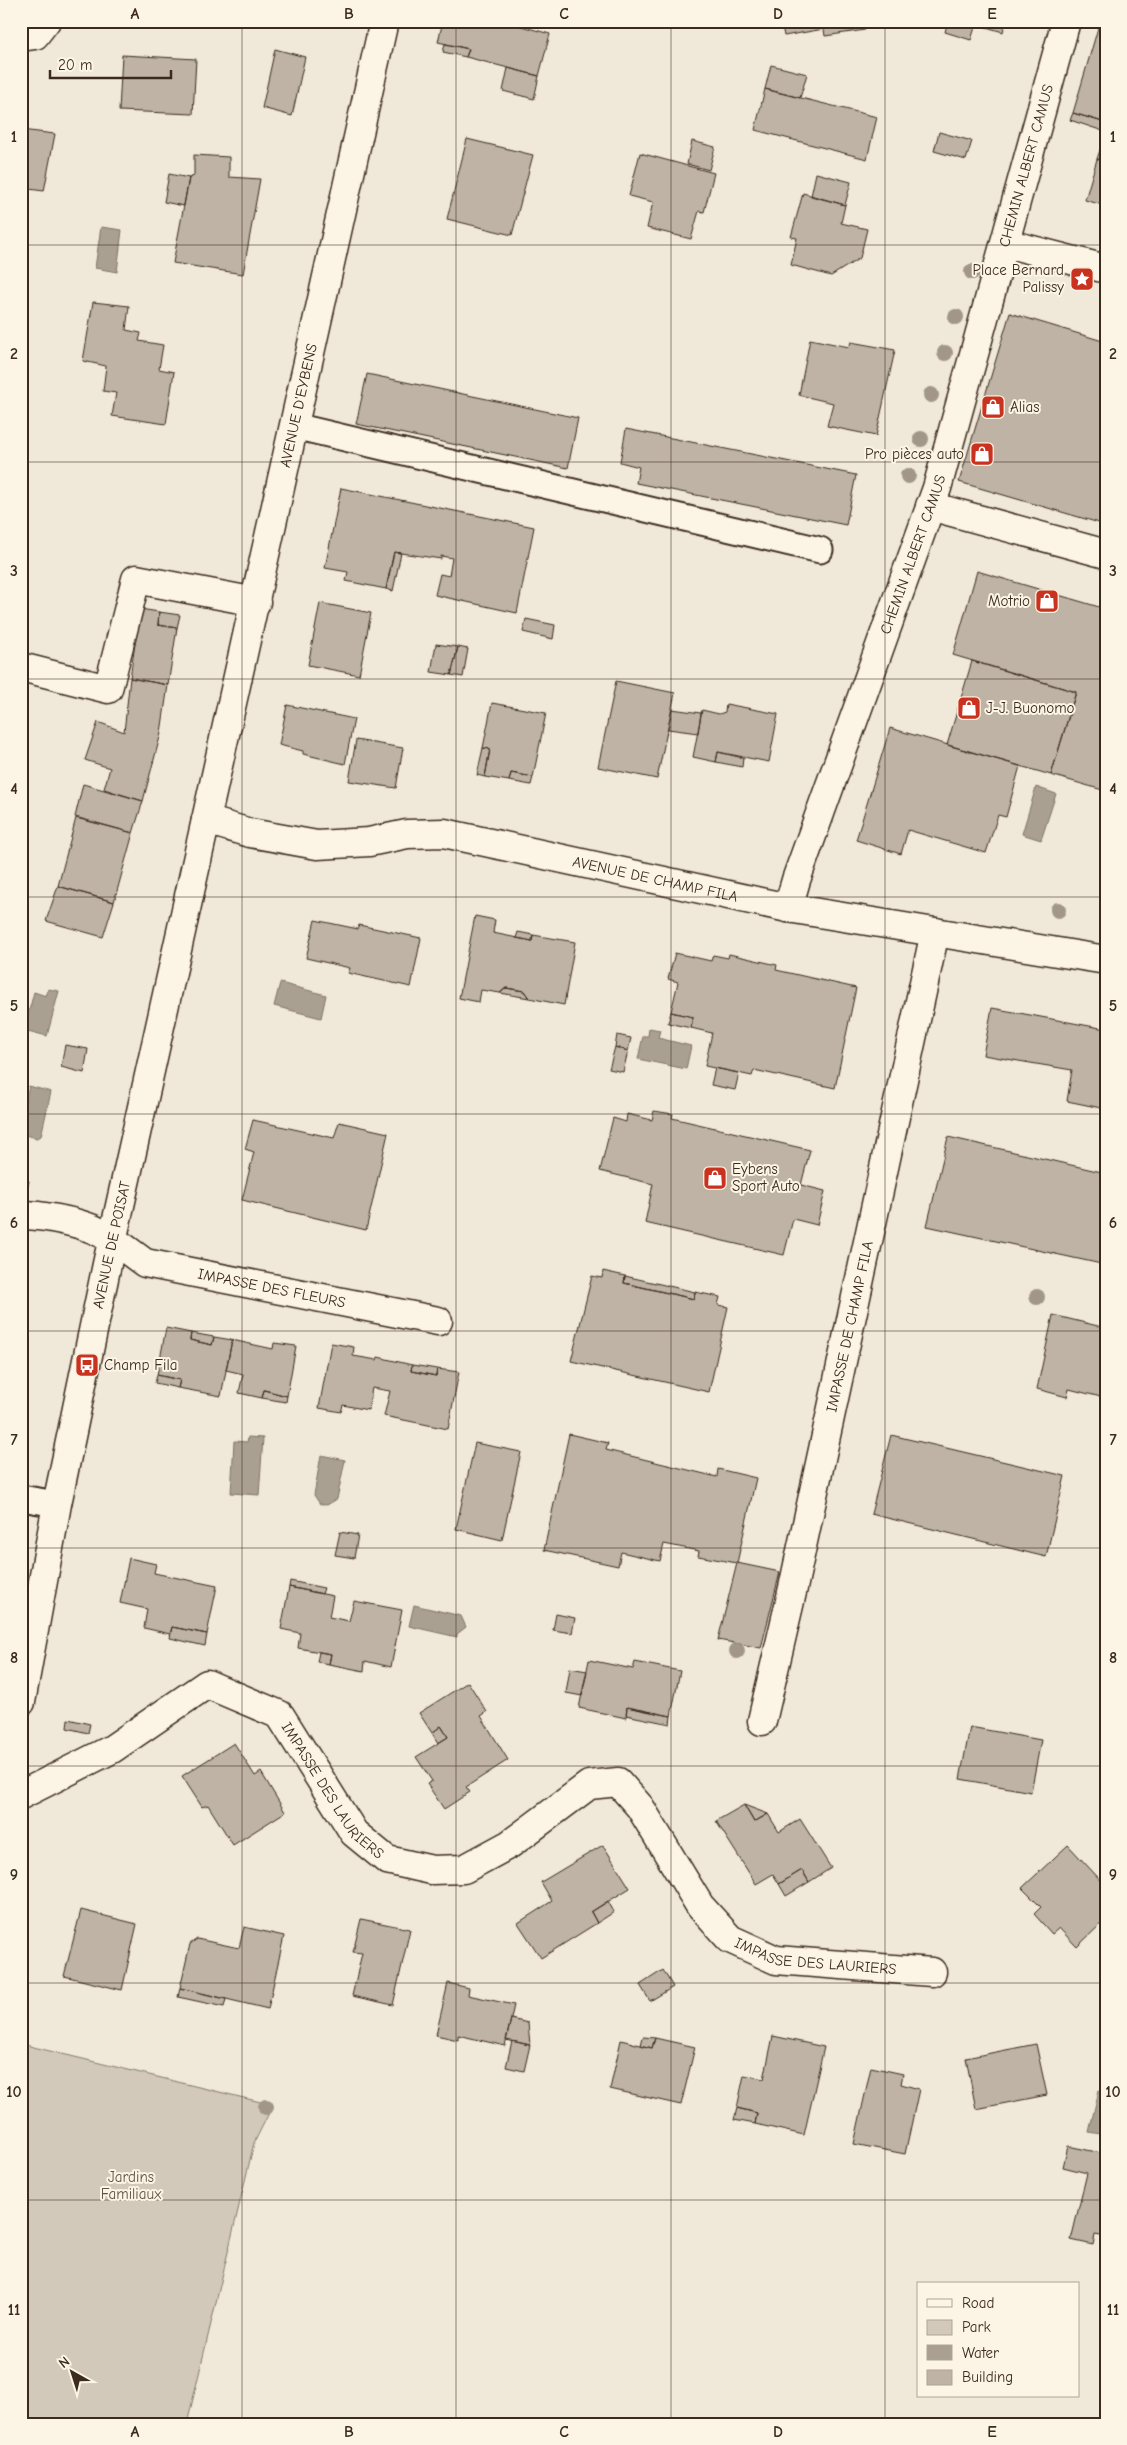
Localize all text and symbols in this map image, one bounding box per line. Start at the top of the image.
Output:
text: A [131,5,140,23]
text: B [344,5,354,23]
text: C [559,5,569,23]
text: D [773,5,783,23]
text: E [987,5,997,23]
scale bar [50,48,171,80]
text: 20 m [58,56,92,74]
street label: CHEMIN ALBERT CAMUS [995,82,1057,249]
text: 1 [11,128,17,146]
text: 1 [1110,128,1116,146]
place label: Place Bernard Palissy [973,261,1064,296]
place icon: Place Bernard Palissy [1069,266,1095,292]
street label: AVENUE D'EYBENS [276,342,321,469]
text: 2 [10,345,18,363]
text: 2 [1109,345,1117,363]
shop icon: Alias [980,394,1006,420]
place label: Alias [1010,398,1039,416]
shop icon: Pro pièces auto [969,441,995,467]
place label: Pro pièces auto [865,445,964,463]
street label: CHEMIN ALBERT CAMUS [876,473,949,637]
text: 3 [10,562,18,580]
text: 3 [1109,562,1117,580]
shop icon: Motrio [1034,588,1060,614]
place label: Motrio [988,592,1030,610]
shop icon: J-J. Buonomo [956,695,982,721]
place label: J-J. Buonomo [986,699,1075,717]
text: 4 [10,780,18,798]
text: 4 [1109,780,1117,798]
street label: AVENUE DE CHAMP FILA [571,852,740,906]
text: 5 [10,997,18,1015]
text: 5 [1109,997,1117,1015]
place label: Eybens Sport Auto [732,1160,800,1195]
shop icon: Eybens Sport Auto [702,1165,728,1191]
street label: AVENUE DE POISAT [89,1179,134,1310]
text: 6 [10,1214,18,1232]
text: 6 [1109,1214,1117,1232]
street label: IMPASSE DE CHAMP FILA [822,1239,877,1414]
street label: IMPASSE DES FLEURS [196,1265,347,1311]
bus stop icon: Champ Fila [74,1352,100,1378]
place label: Champ Fila [104,1356,177,1374]
text: 7 [10,1431,18,1449]
text: 7 [1109,1431,1117,1449]
text: 8 [10,1649,18,1667]
text: 8 [1109,1649,1117,1667]
street label: IMPASSE DES LAURIERS [278,1719,387,1863]
text: 9 [10,1866,18,1884]
text: 9 [1109,1866,1117,1884]
street label: IMPASSE DES LAURIERS [732,1933,897,1978]
text: 10 [6,2083,22,2101]
text: 10 [1105,2083,1121,2101]
park label: Jardins Familiaux [101,2168,162,2203]
legend [917,2282,1080,2398]
text: Road [962,2294,994,2312]
text: 11 [8,2301,20,2319]
text: 11 [1107,2301,1119,2319]
text: Park [962,2318,991,2336]
text: Water [962,2344,999,2362]
north arrow [48,2348,98,2398]
text: N [55,2353,73,2372]
text: Building [962,2368,1013,2386]
text: A [131,2423,140,2441]
text: B [344,2423,354,2441]
text: C [559,2423,569,2441]
text: D [773,2423,783,2441]
text: E [987,2423,997,2441]

